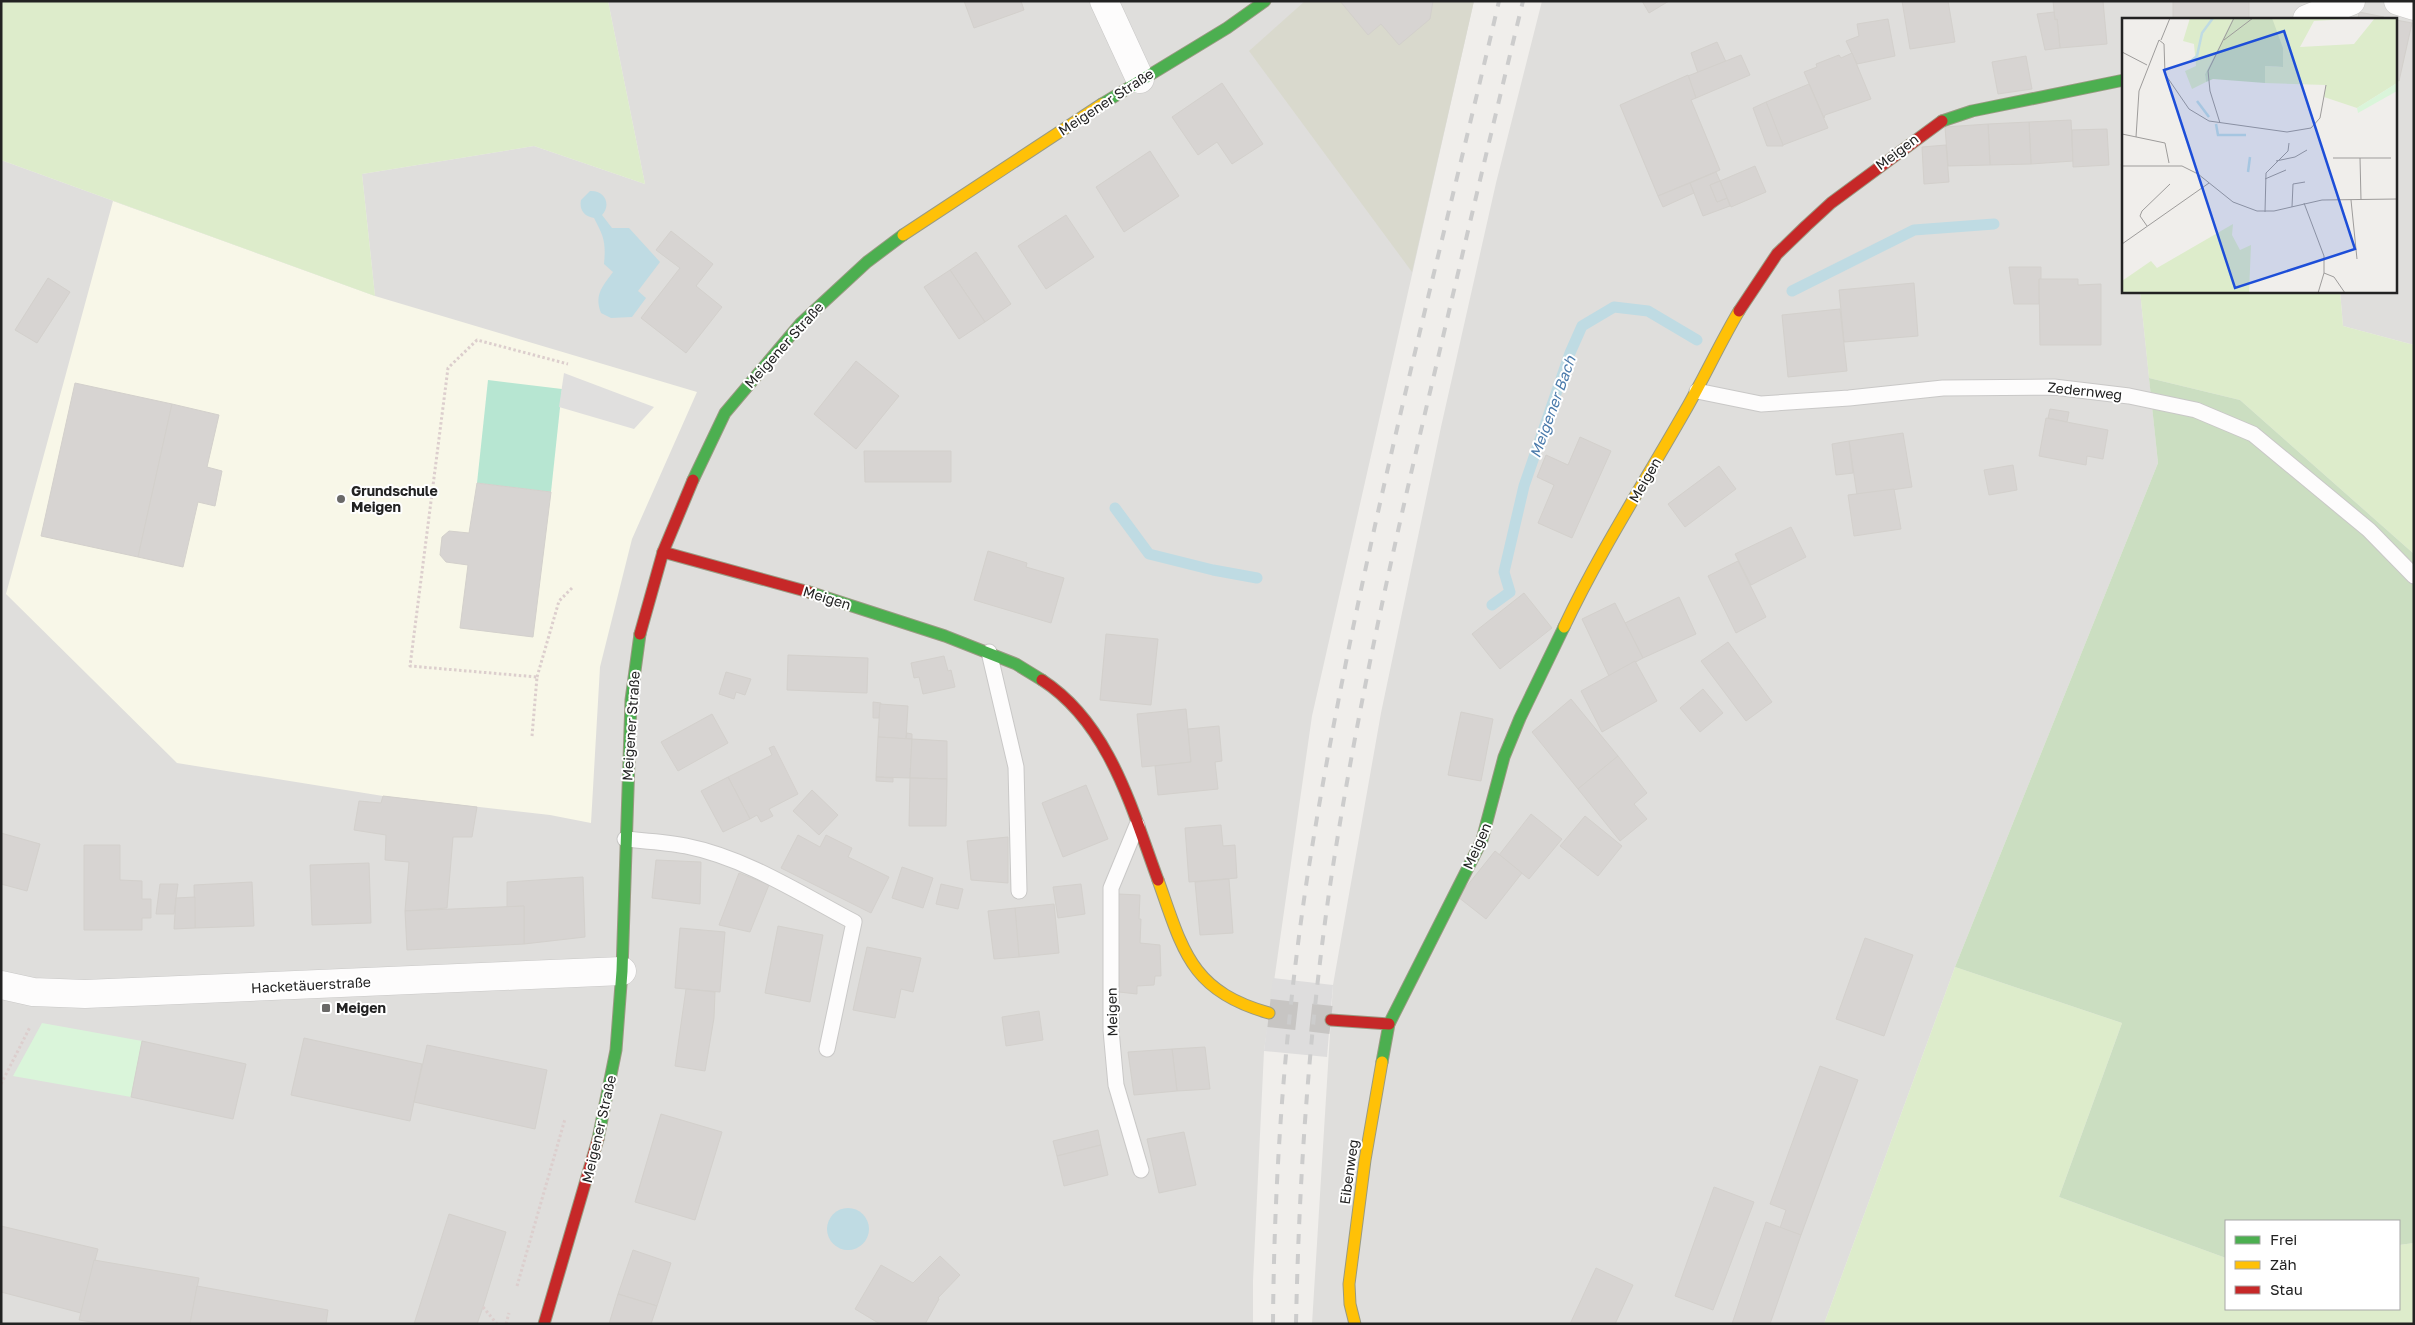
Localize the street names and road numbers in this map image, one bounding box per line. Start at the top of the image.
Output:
street label: Meigener Straße [1055,64,1157,139]
street label: Meigen [1872,130,1921,173]
street label: Meigener Straße [740,298,827,391]
street label: Zedernweg [2047,378,2123,403]
street label: Meigen [1625,454,1664,505]
street label: Meigen [801,582,853,613]
street label: Meigener Straße [618,670,643,781]
street label: Meigen [1459,820,1494,872]
street label: Hacketäuerstraße [251,973,371,996]
street label: Meigen [1103,987,1120,1037]
street label: Meigener Straße [578,1073,619,1184]
street label: Eibenweg [1336,1138,1361,1206]

